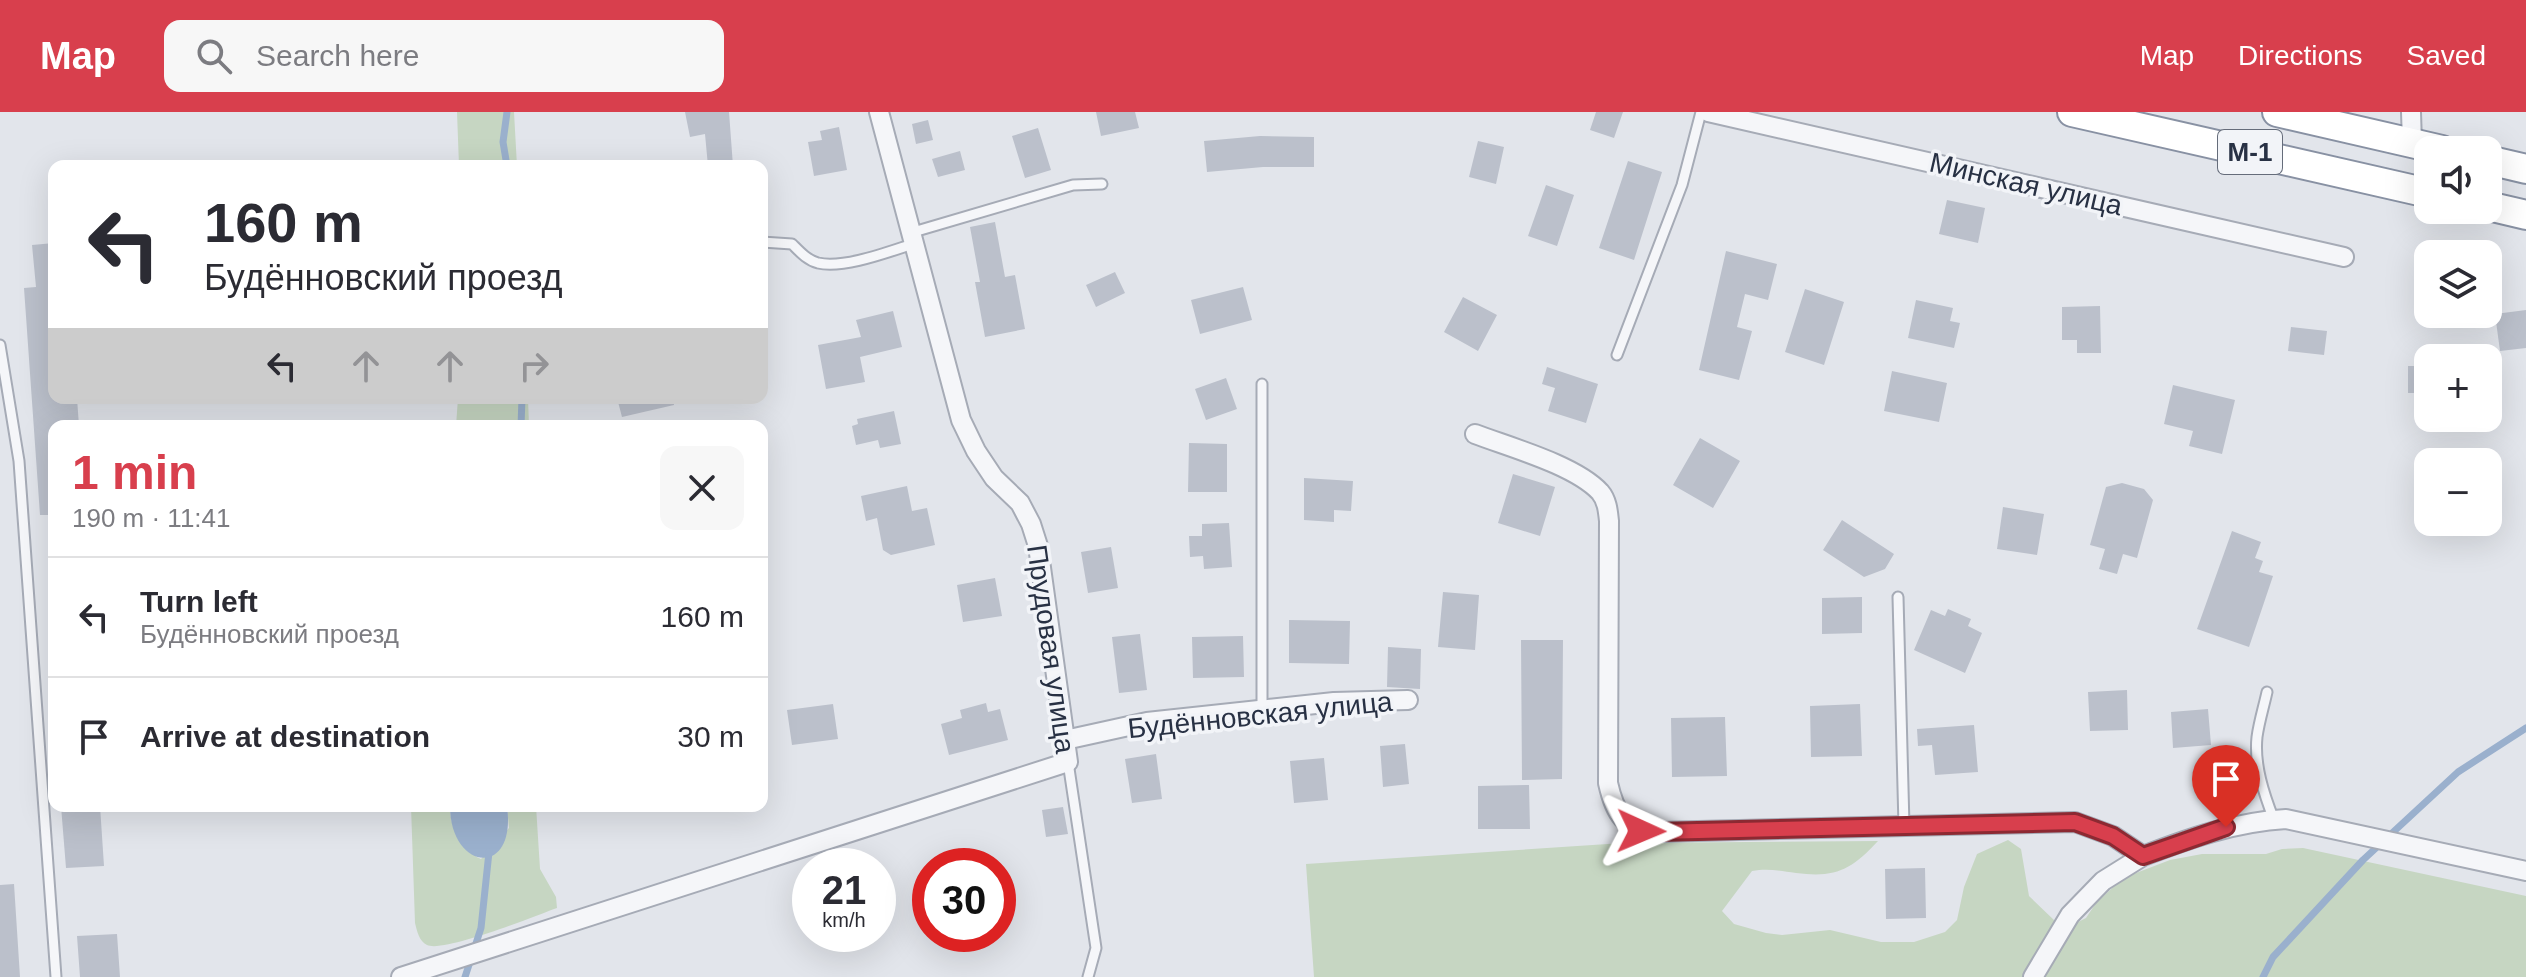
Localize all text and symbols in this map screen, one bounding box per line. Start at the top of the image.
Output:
search box [164,20,724,92]
icon: search [192,34,236,78]
text: Map [40,35,116,77]
text: Search here [256,39,419,72]
text: Map [2140,40,2194,71]
text: Directions [2238,40,2363,71]
text: Saved [2407,40,2486,71]
road number: М-1 [2218,130,2282,174]
map controls [2414,136,2502,536]
button: sound [2414,136,2502,224]
street label: Минская улица [1927,147,2126,221]
text: 160 m [204,191,363,254]
icon: left [72,192,176,296]
button: layers [2414,240,2502,328]
text: Будённовский проезд [204,257,563,298]
icon: left [260,344,304,388]
icon: ahead [344,344,388,388]
icon: ahead [428,344,472,388]
icon: right [512,344,556,388]
button: + [2414,344,2502,432]
text: 1 min [72,446,197,499]
button: close [660,446,744,530]
button: − [2414,448,2502,536]
text: 190 m · 11:41 [72,503,231,533]
street label: Прудовая улица [1021,543,1081,756]
text: Turn left [140,585,258,618]
icon: left [72,595,116,639]
text: 160 m [661,600,744,633]
text: Будённовский проезд [140,619,399,649]
street label: Будённовская улица [1126,686,1394,744]
icon: arrive [72,715,116,759]
text: Arrive at destination [140,720,430,753]
text: 30 m [677,720,744,753]
pin [2192,745,2260,827]
icon: arrive [2204,757,2248,801]
position arrow [1599,789,1683,873]
speed limit sign: 30 [912,848,1016,952]
text: 21 [822,868,866,912]
text: km/h [822,909,866,931]

